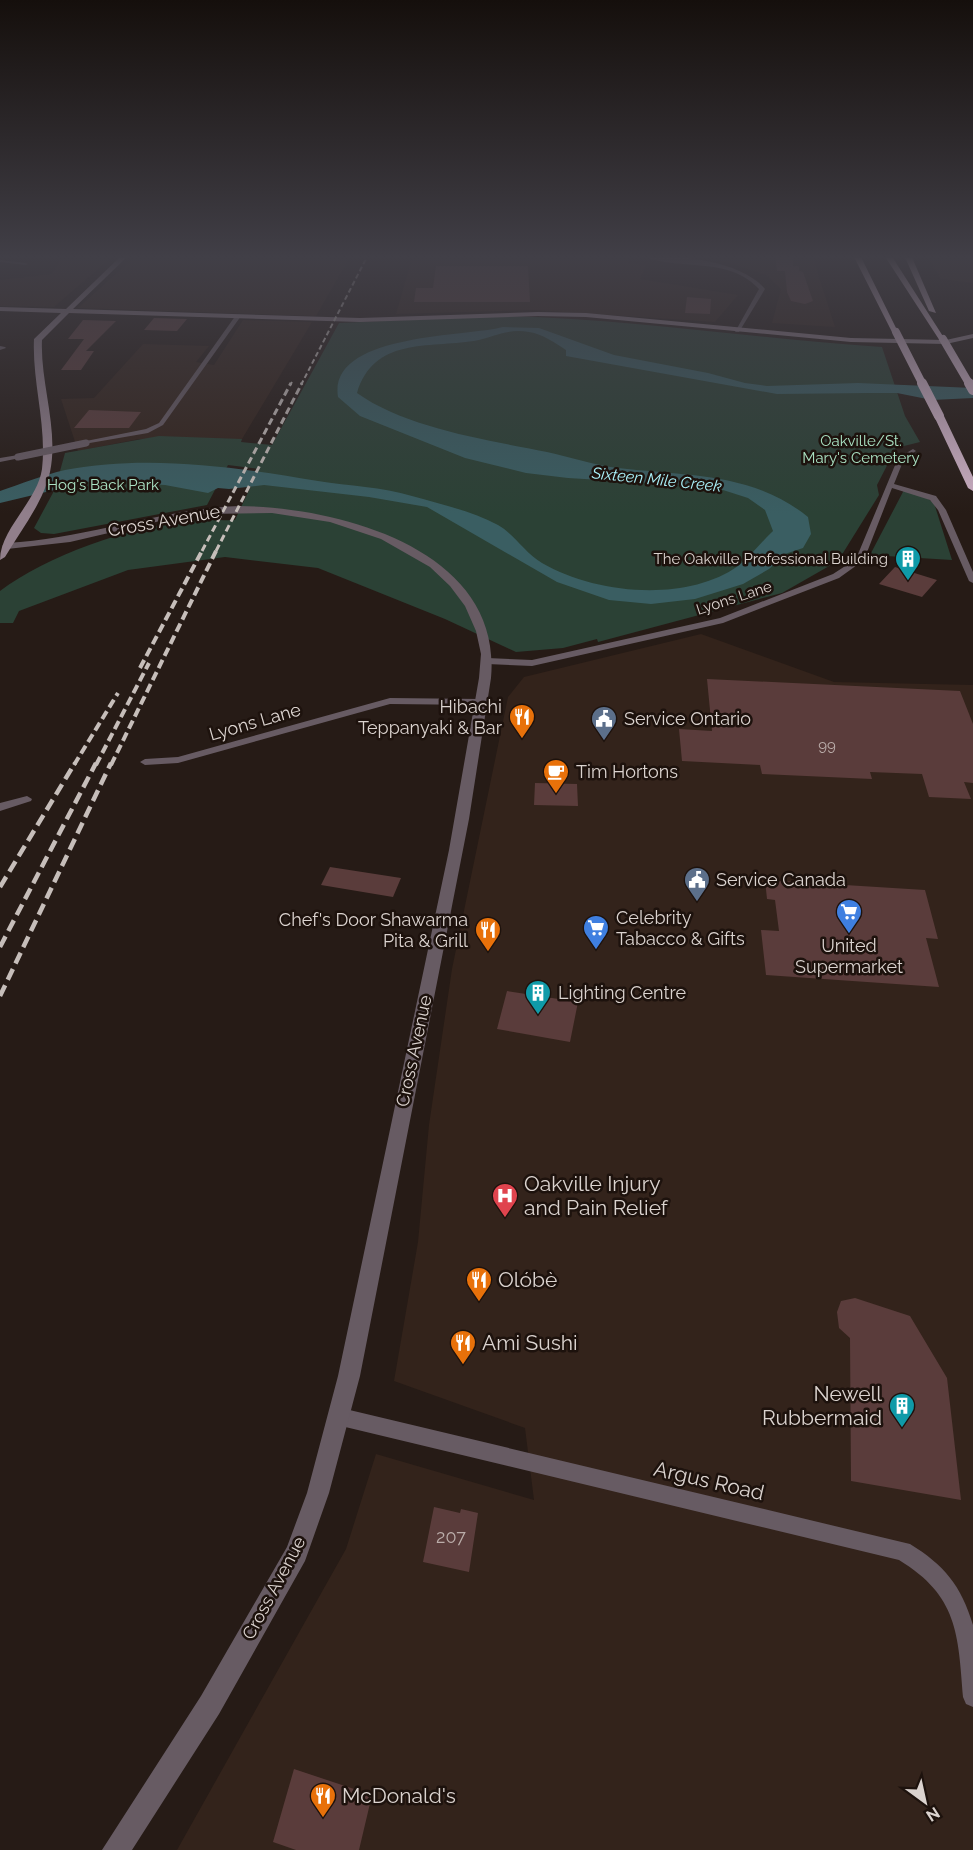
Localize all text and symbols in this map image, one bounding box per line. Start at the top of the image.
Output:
park label: Oakville/St. Mary's Cemetery [802,432,920,467]
water label: Sixteen Mile Creek [590,463,723,496]
park label: Hog's Back Park [47,476,159,494]
street label: Cross Avenue [106,500,222,541]
building icon: The Oakville Professional Building [893,544,923,582]
place label: The Oakville Professional Building [653,550,888,568]
street label: Lyons Lane [694,577,774,619]
place label: Hibachi Teppanyaki & Bar [358,696,503,738]
street label: Lyons Lane [207,698,304,745]
restaurant icon: Hibachi Teppanyaki & Bar [507,702,537,740]
public building icon: Service Ontario [589,704,619,742]
place label: Service Ontario [624,708,751,729]
house number: 99 [818,737,836,755]
cafe icon: Tim Hortons [541,757,571,795]
place label: Tim Hortons [576,761,678,782]
public building icon: Service Canada [682,865,712,903]
place label: Service Canada [716,869,846,890]
supermarket icon: United Supermarket [834,897,864,935]
place label: Celebrity Tabacco & Gifts [616,907,745,949]
place label: Chef's Door Shawarma Pita & Grill [279,909,468,951]
supermarket icon: Celebrity Tabacco & Gifts [581,913,611,951]
restaurant icon: Chef's Door Shawarma Pita & Grill [473,915,503,953]
place label: United Supermarket [795,935,903,977]
building icon: Lighting Centre [523,978,553,1016]
place label: Lighting Centre [558,982,686,1003]
street label: Cross Avenue [391,993,436,1109]
place label: Oakville Injury and Pain Relief [524,1171,669,1220]
hospital icon: Oakville Injury and Pain Relief [490,1181,520,1219]
restaurant icon: Olóbè [464,1265,494,1303]
place label: Olóbè [498,1267,557,1292]
restaurant icon: Ami Sushi [448,1328,478,1366]
place label: Ami Sushi [482,1330,578,1355]
place label: Newell Rubbermaid [762,1381,882,1430]
building icon: Newell Rubbermaid [887,1391,917,1429]
street label: Argus Road [651,1456,767,1505]
house number: 207 [436,1526,466,1547]
street label: Cross Avenue [238,1532,310,1643]
north arrow [895,1772,955,1832]
restaurant icon: McDonald's [308,1781,338,1819]
place label: McDonald's [342,1783,456,1808]
text: N [923,1803,943,1825]

